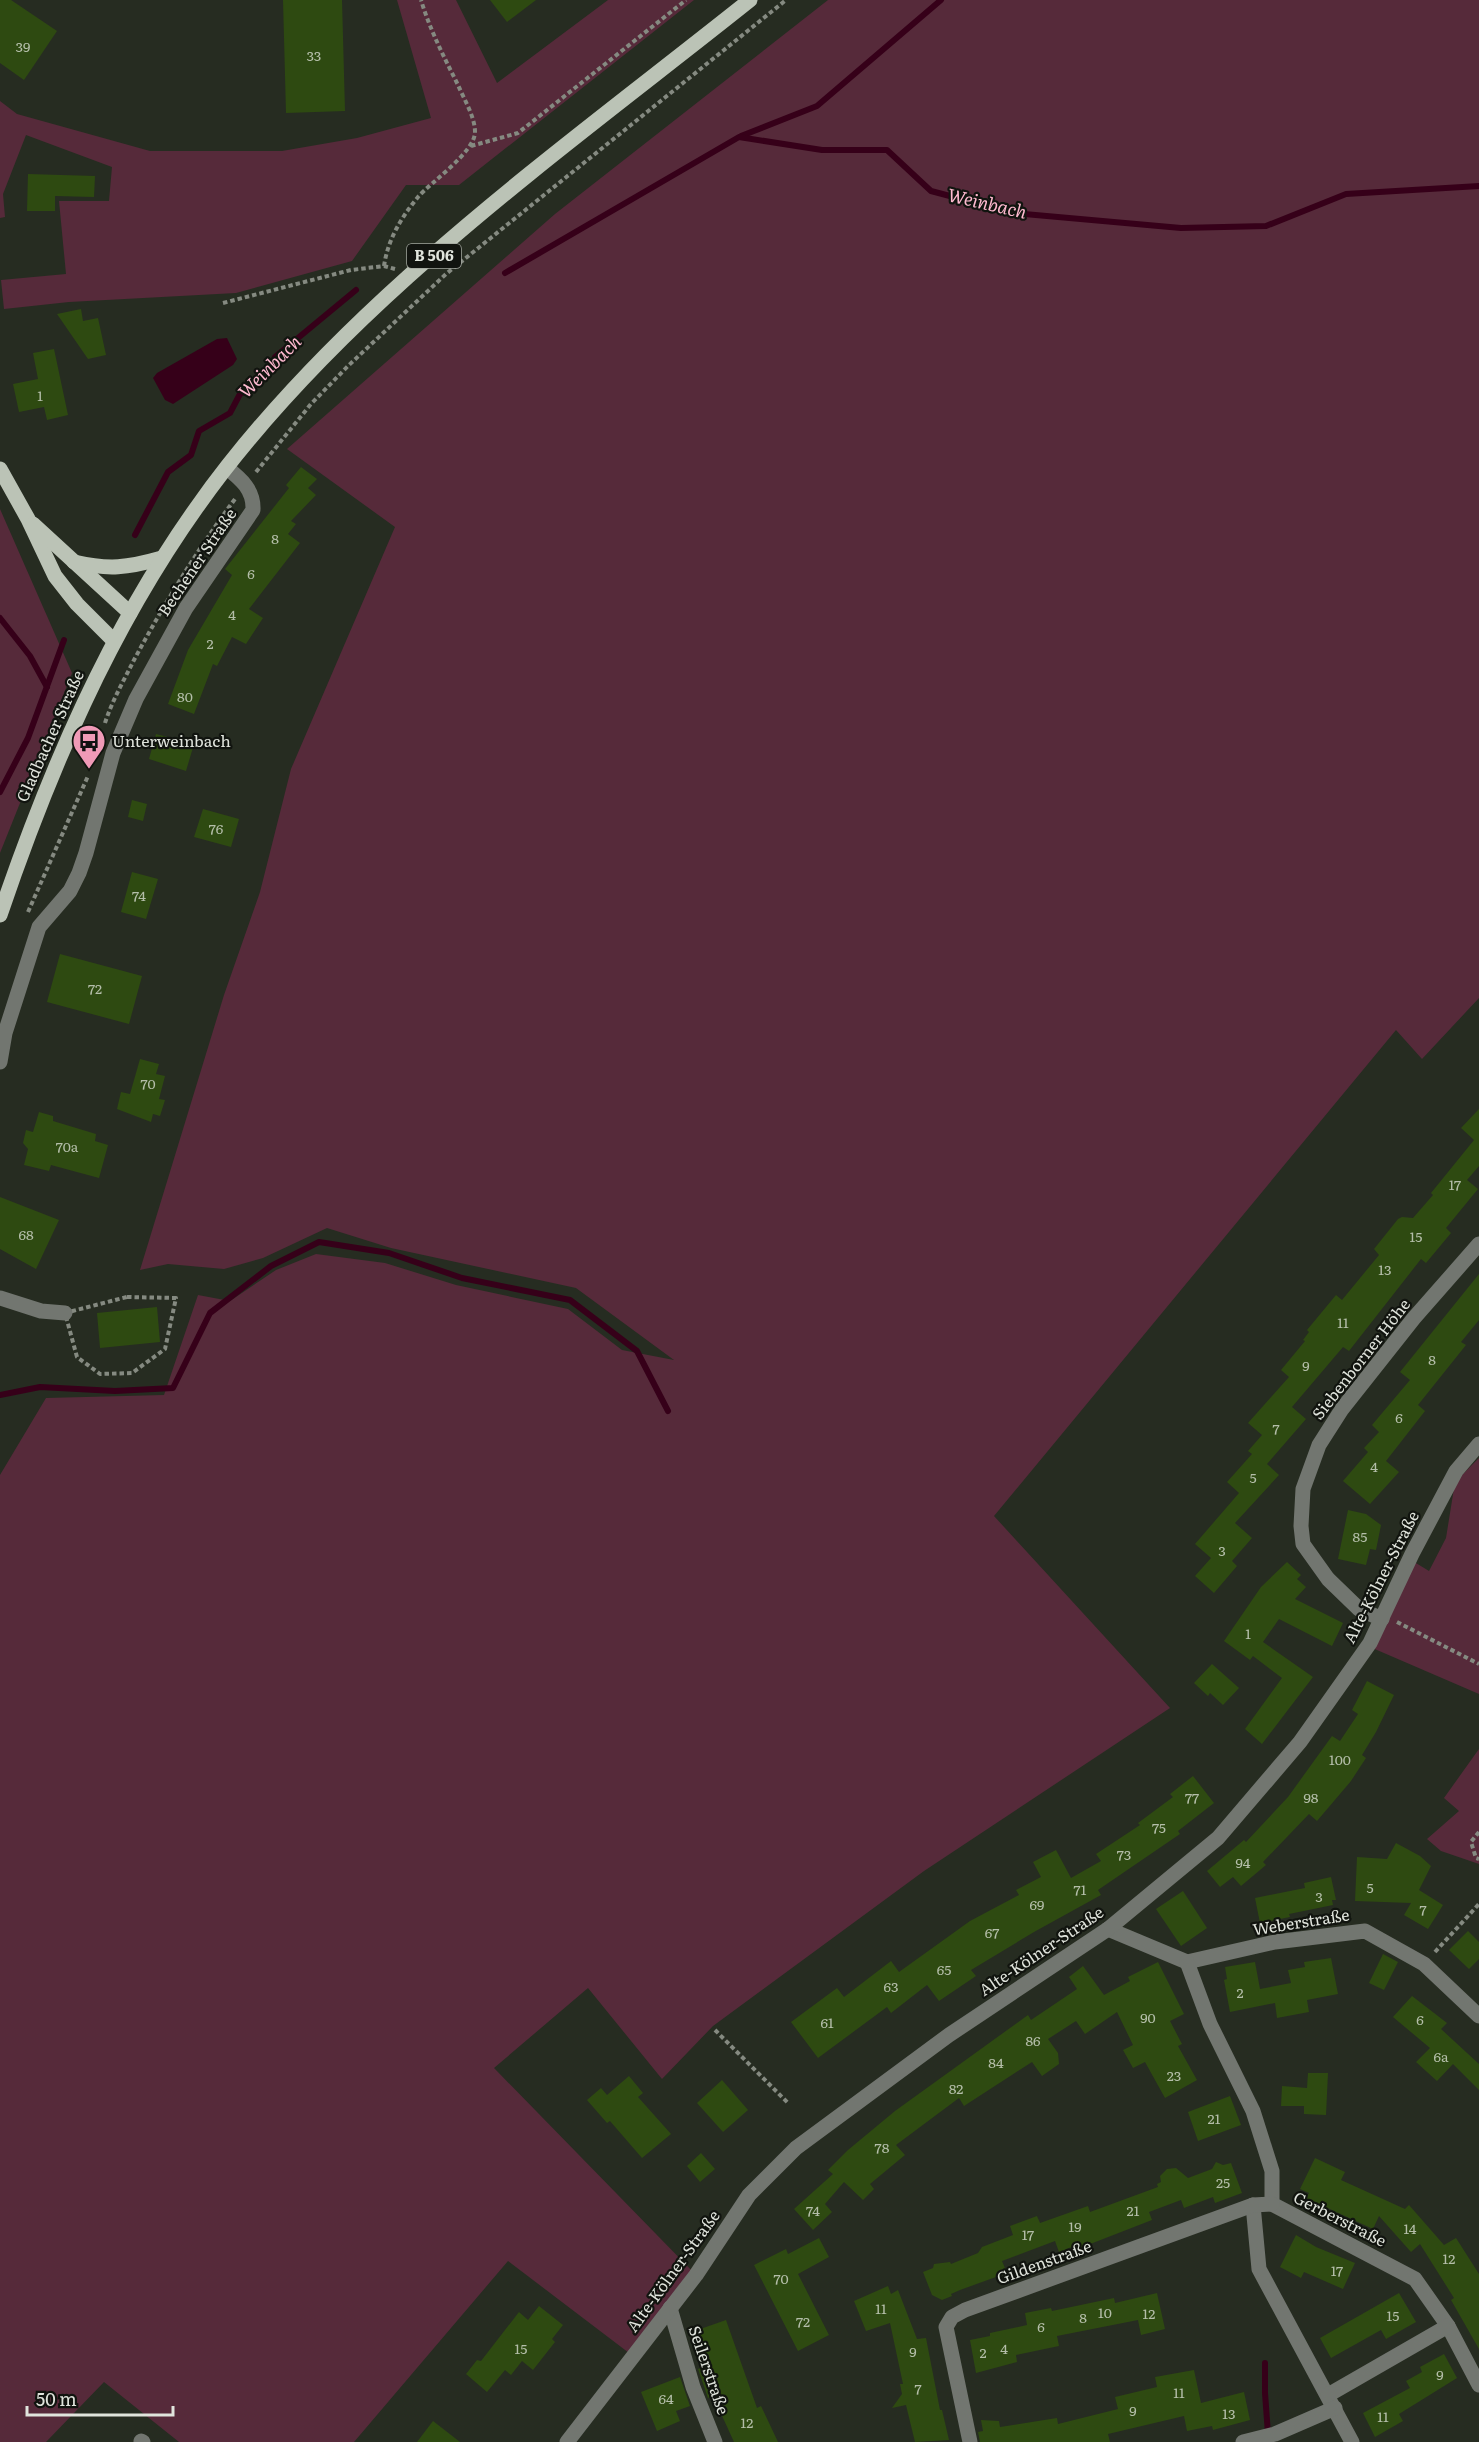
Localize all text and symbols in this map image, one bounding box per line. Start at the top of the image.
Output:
house number: 39 [16,36,30,56]
house number: 33 [307,45,321,65]
water label: Weinbach [945,180,1030,225]
road number: B 506 [407,244,461,268]
water label: Weinbach [231,328,307,404]
house number: 1 [37,385,43,405]
street label: Bechener Straße [151,503,241,620]
house number: 8 [271,528,279,548]
house number: 6 [247,563,255,583]
house number: 4 [228,604,236,624]
house number: 2 [206,633,214,653]
street label: Gladbacher Straße [9,666,89,805]
house number: 80 [177,686,193,706]
bus stop icon: Unterweinbach [71,723,107,770]
place label: Unterweinbach [112,728,231,752]
house number: 76 [209,818,224,838]
house number: 74 [132,885,146,905]
house number: 72 [88,978,102,998]
house number: 70 [140,1073,156,1093]
house number: 70a [56,1136,79,1156]
house number: 17 [1449,1174,1461,1194]
house number: 68 [18,1224,34,1244]
house number: 15 [1410,1226,1422,1246]
house number: 13 [1378,1259,1392,1279]
street label: Siebenborner Höhe [1305,1293,1415,1424]
house number: 11 [1337,1312,1349,1332]
house number: 8 [1428,1349,1436,1369]
house number: 9 [1302,1355,1310,1375]
house number: 6 [1395,1407,1403,1427]
house number: 7 [1272,1418,1280,1438]
house number: 4 [1370,1456,1378,1476]
house number: 5 [1249,1467,1257,1487]
street label: Alte-Kölner-Straße [1336,1506,1424,1647]
house number: 85 [1353,1526,1367,1546]
house number: 3 [1218,1540,1226,1560]
house number: 1 [1245,1623,1251,1643]
house number: 100 [1329,1749,1351,1769]
house number: 77 [1185,1787,1199,1807]
house number: 98 [1303,1787,1319,1807]
house number: 75 [1152,1817,1166,1837]
house number: 73 [1117,1844,1131,1864]
house number: 94 [1235,1852,1251,1872]
house number: 5 [1366,1877,1374,1897]
house number: 71 [1074,1879,1087,1899]
house number: 3 [1315,1886,1323,1906]
house number: 69 [1030,1894,1044,1914]
street label: Alte-Kölner-Straße [973,1899,1108,2001]
house number: 7 [1419,1899,1427,1919]
street label: Weberstraße [1251,1902,1351,1941]
house number: 67 [985,1922,999,1942]
house number: 65 [937,1959,951,1979]
house number: 63 [883,1976,899,1996]
house number: 2 [1236,1982,1244,2002]
house number: 90 [1140,2007,1156,2027]
house number: 6 [1416,2009,1424,2029]
house number: 61 [820,2012,834,2032]
house number: 86 [1025,2030,1041,2050]
house number: 6a [1433,2046,1449,2066]
house number: 84 [988,2052,1004,2072]
house number: 23 [1167,2065,1181,2085]
house number: 82 [949,2078,963,2098]
house number: 21 [1208,2108,1221,2128]
house number: 78 [875,2137,890,2157]
house number: 25 [1216,2172,1230,2192]
street label: Gerberstraße [1290,2184,1391,2252]
house number: 74 [806,2200,820,2220]
house number: 21 [1127,2200,1140,2220]
street label: Alte-Kölner-Straße [620,2204,725,2336]
house number: 19 [1068,2216,1082,2236]
house number: 14 [1404,2218,1417,2238]
house number: 17 [1022,2224,1034,2244]
street label: Gildenstraße [993,2233,1094,2289]
house number: 12 [1443,2248,1455,2268]
house number: 17 [1331,2260,1343,2280]
house number: 70 [773,2268,789,2288]
house number: 11 [875,2298,887,2318]
house number: 10 [1098,2302,1112,2322]
house number: 12 [1143,2303,1155,2323]
house number: 15 [1387,2305,1399,2325]
house number: 8 [1079,2307,1087,2327]
house number: 72 [796,2311,810,2331]
house number: 6 [1037,2316,1045,2336]
street label: Seilerstraße [684,2322,736,2417]
house number: 15 [515,2338,527,2358]
house number: 4 [1000,2338,1008,2358]
house number: 9 [909,2341,917,2361]
house number: 2 [979,2342,987,2362]
house number: 9 [1436,2364,1444,2384]
house number: 7 [914,2378,922,2398]
scale bar [27,2379,172,2417]
house number: 11 [1173,2382,1185,2402]
text: 50 m [36,2385,77,2412]
house number: 64 [658,2388,674,2408]
house number: 9 [1129,2400,1137,2420]
house number: 13 [1222,2403,1236,2423]
house number: 11 [1377,2406,1389,2426]
house number: 12 [741,2412,753,2432]

